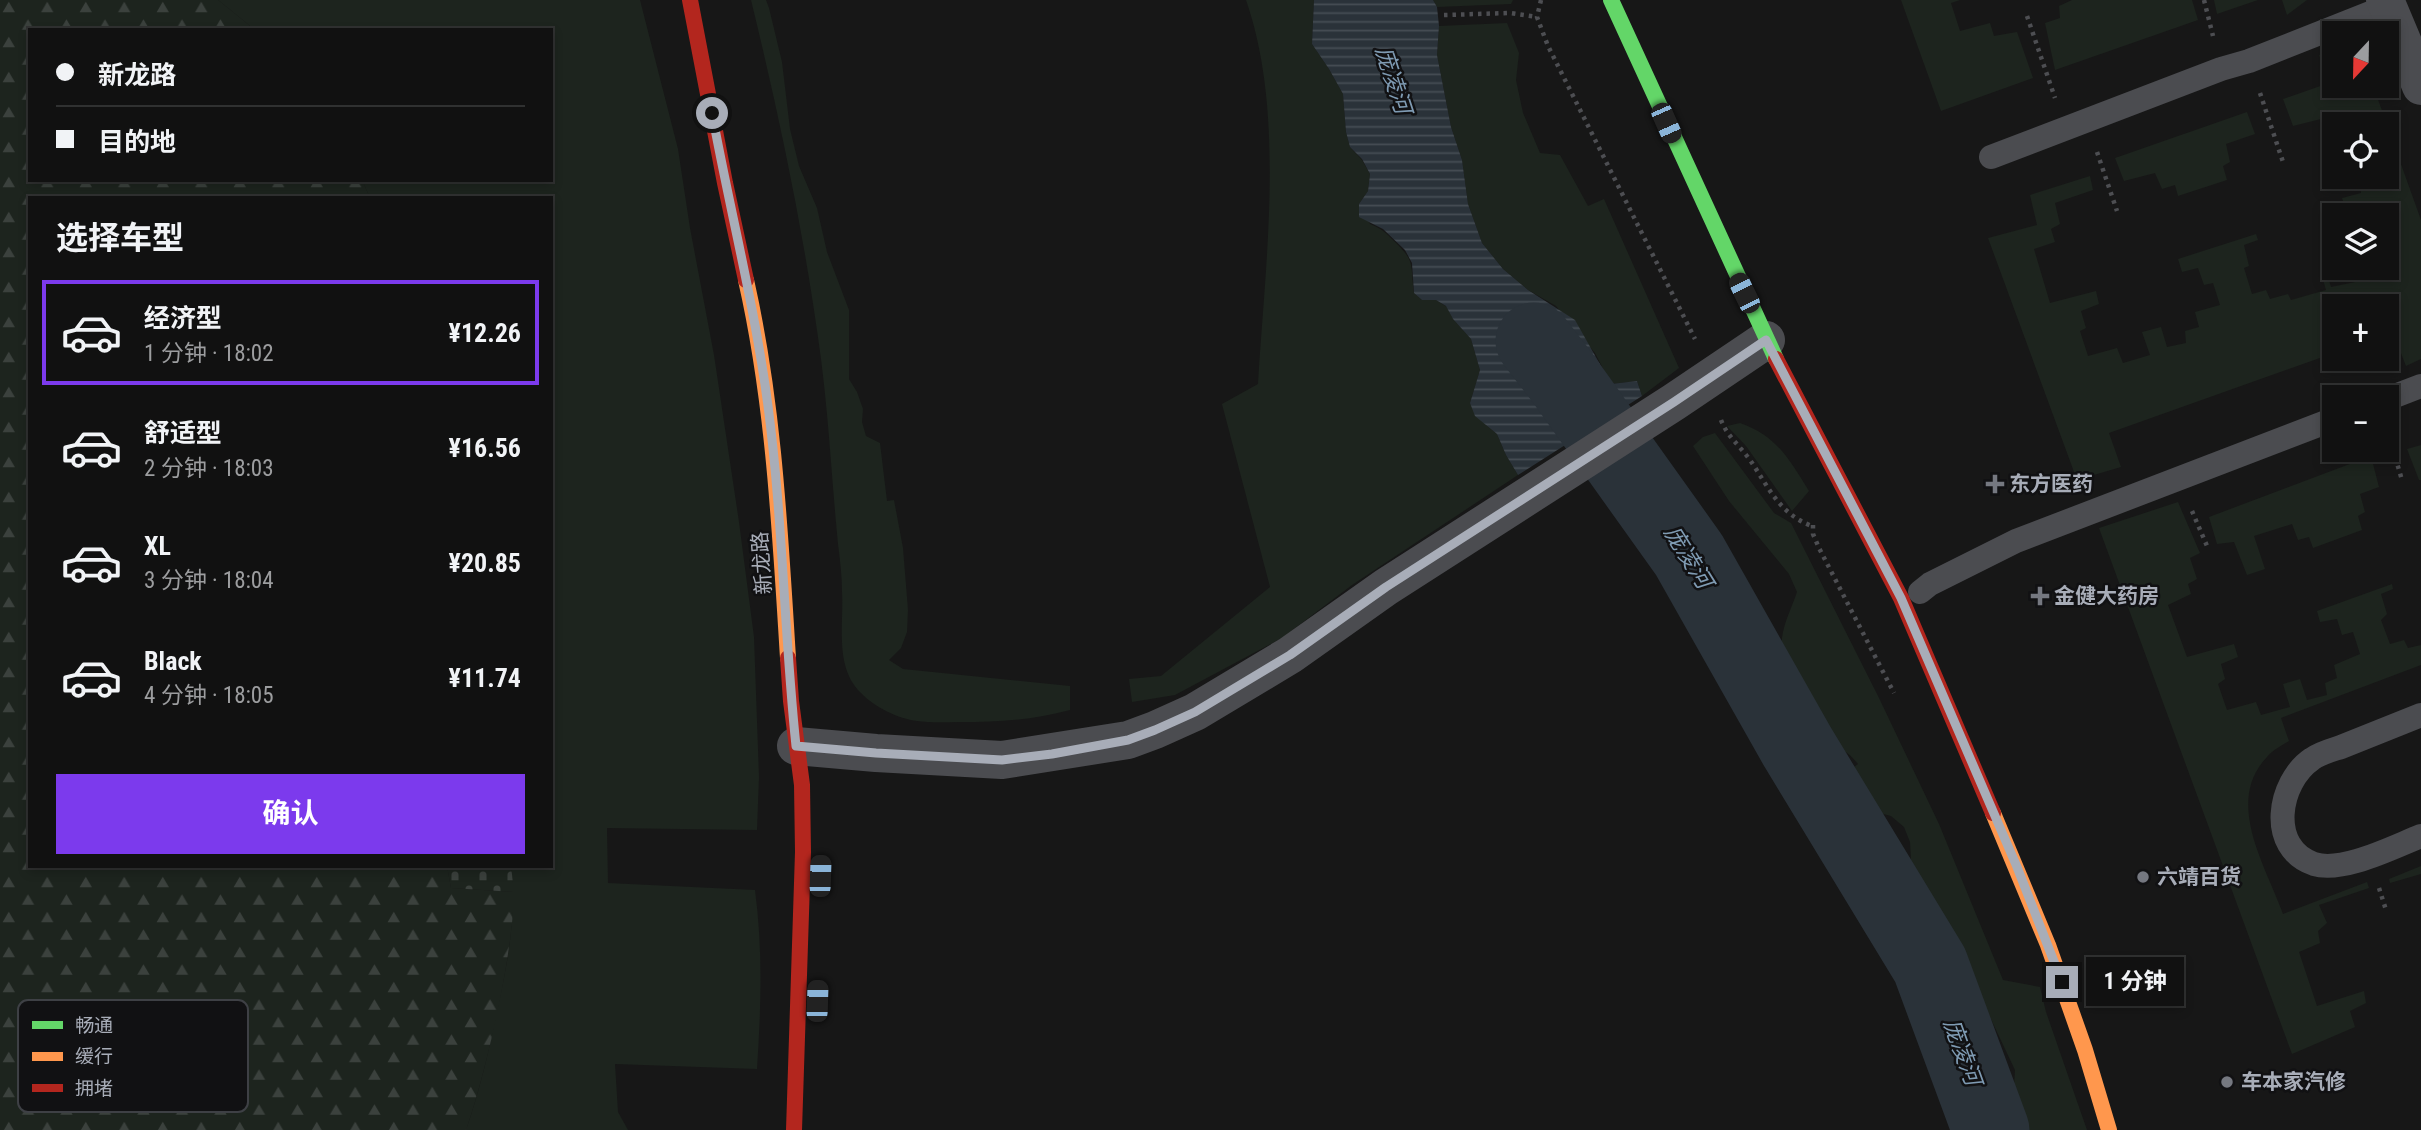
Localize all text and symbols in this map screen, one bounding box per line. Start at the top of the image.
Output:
north arrow [2322,21,2399,98]
map controls [2322,21,2399,462]
water label: 庞凌河 [1369,43,1418,121]
text: 新龙路 [98,60,176,90]
route start [696,97,728,129]
car [1648,100,1685,146]
button: locate [2322,112,2399,189]
text: 目的地 [98,127,176,157]
button: layers [2322,203,2399,280]
text: 选择车型 [56,219,184,257]
car [1726,270,1763,316]
button: + [2322,294,2399,371]
icon: car [60,301,123,364]
text: 经济型 [144,303,222,333]
text: ¥12.26 [449,318,521,348]
text: 1 分钟 · 18:02 [144,340,274,367]
button: − [2322,385,2399,462]
icon: car [60,416,123,479]
text: 舒适型 [144,418,222,448]
text: ¥16.56 [449,433,521,463]
text: 2 分钟 · 18:03 [144,455,274,482]
place label: 东方医药 [2009,472,2093,496]
marker: 东方医药 [1987,476,2003,492]
water label: 庞凌河 [1658,521,1720,597]
icon: car [60,531,123,594]
text: XL [144,531,171,561]
street label: 新龙路 [748,531,776,595]
text: ¥20.85 [449,548,521,578]
text: 3 分钟 · 18:04 [144,567,274,594]
place label: 金健大药房 [2054,584,2159,608]
marker: 金健大药房 [2032,588,2048,604]
icon: car [60,646,123,709]
text: Black [144,646,202,676]
text: ¥11.74 [449,663,521,693]
text: 4 分钟 · 18:05 [144,682,274,709]
button: 确认 [56,774,525,854]
car [809,855,832,897]
place label: 六靖百货 [2157,865,2241,889]
marker: 六靖百货 [2135,869,2151,885]
callout: 1 分钟 [2086,958,2184,1006]
route end [2046,966,2078,998]
text: 1 分钟 [2104,968,2166,995]
car [806,980,829,1022]
legend [18,1000,248,1112]
text: 畅通 [75,1014,113,1037]
water label: 庞凌河 [1938,1015,1988,1093]
text: 缓行 [75,1045,113,1068]
place label: 车本家汽修 [2241,1070,2346,1094]
marker: 车本家汽修 [2219,1074,2235,1090]
text: 拥堵 [75,1077,113,1100]

